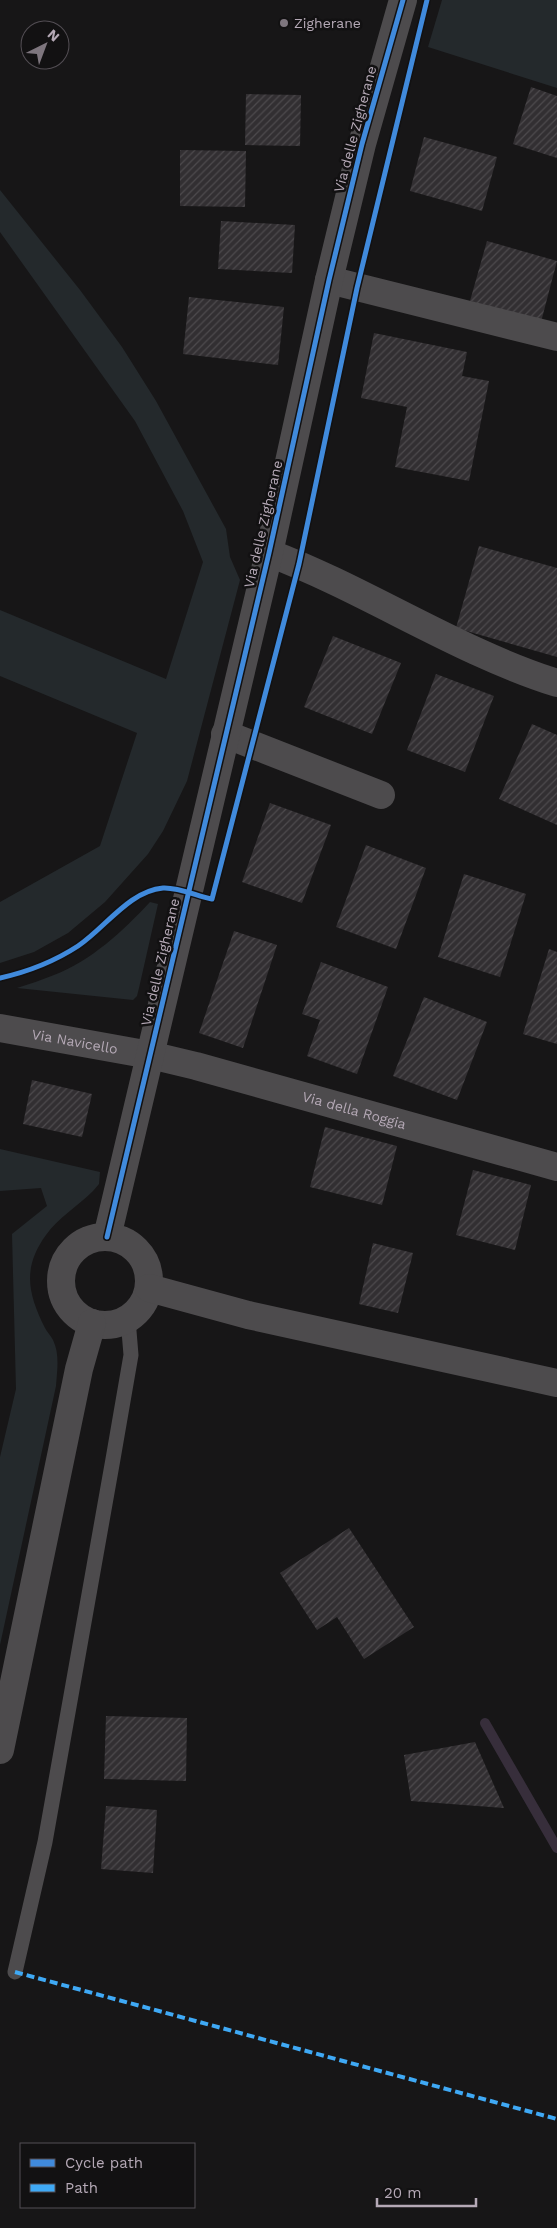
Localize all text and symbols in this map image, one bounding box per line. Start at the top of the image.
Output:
place label: Zigherane [294,15,361,31]
marker: Zigherane [278,17,290,29]
north arrow [20,20,70,70]
text: N [44,26,63,45]
street label: Via delle Zigherane [330,64,380,194]
street label: Via delle Zigherane [241,459,285,589]
street label: Via delle Zigherane [138,897,182,1027]
street label: Via Navicello [31,1026,119,1057]
street label: Via della Roggia [300,1088,408,1132]
legend [20,2143,195,2208]
text: Cycle path [65,2154,143,2172]
scale bar [377,2176,476,2208]
text: Path [65,2179,98,2197]
text: 20 m [384,2184,422,2202]

